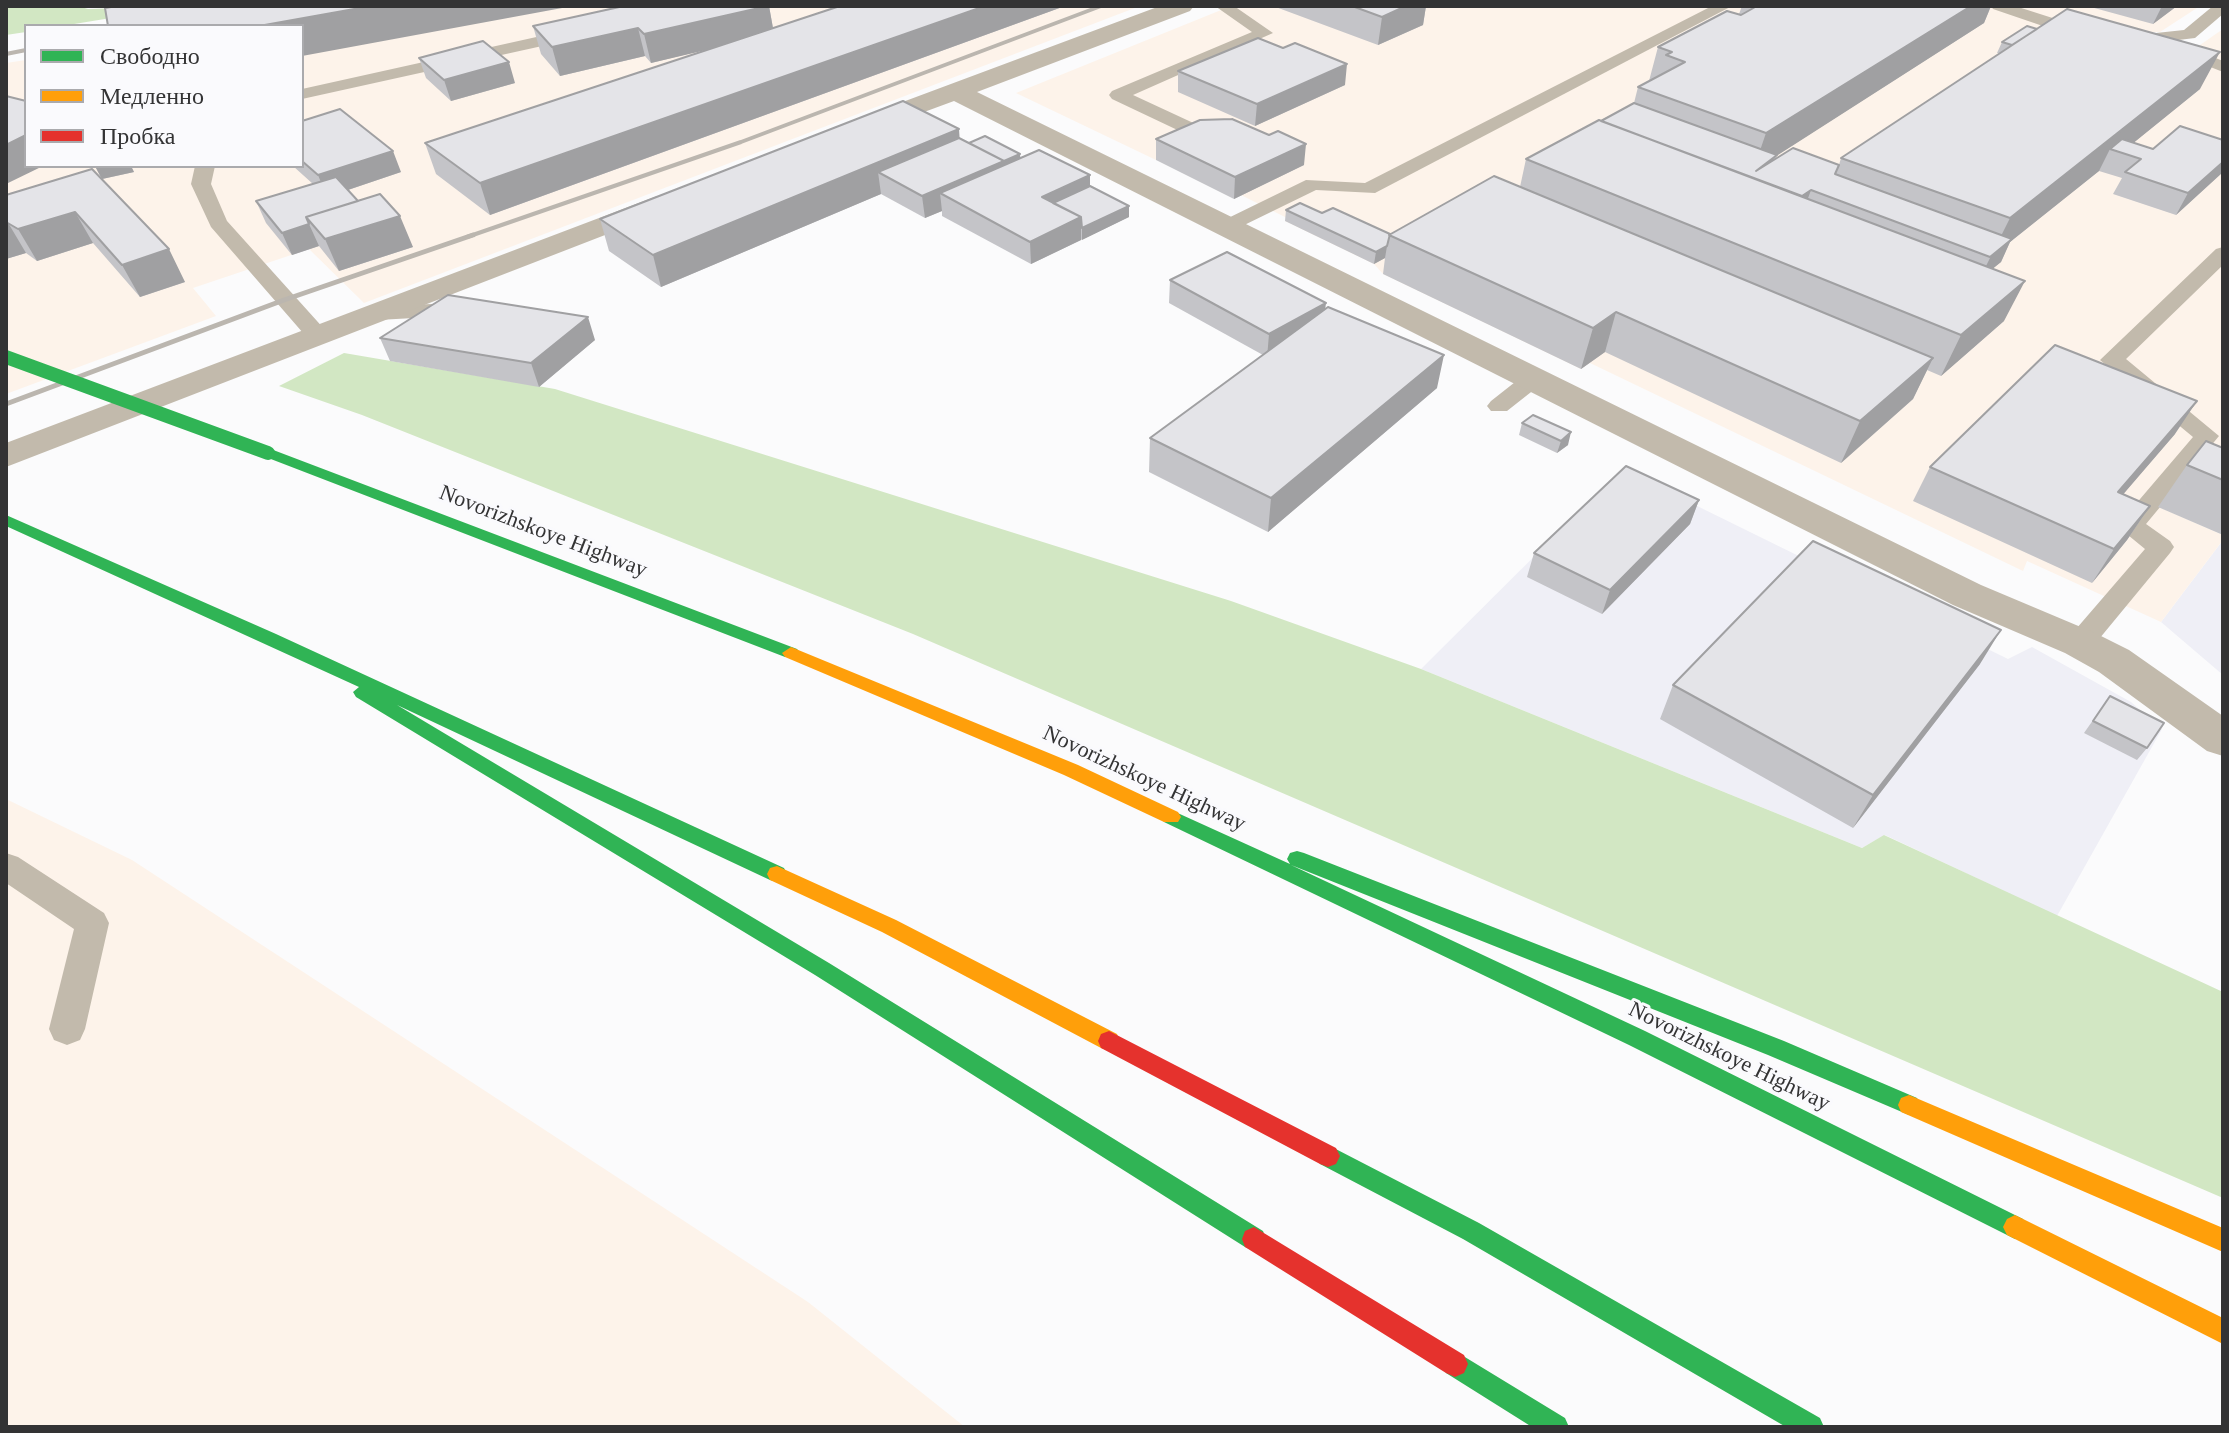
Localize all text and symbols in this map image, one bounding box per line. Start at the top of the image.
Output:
legend [24,24,304,168]
text: Свободно [100,43,200,69]
text: Медленно [100,83,204,109]
text: Пробка [100,123,176,149]
street label: Novorizhskoye Highway [435,480,651,584]
street label: Novorizhskoye Highway [1038,720,1250,838]
street label: Novorizhskoye Highway [1624,997,1834,1117]

